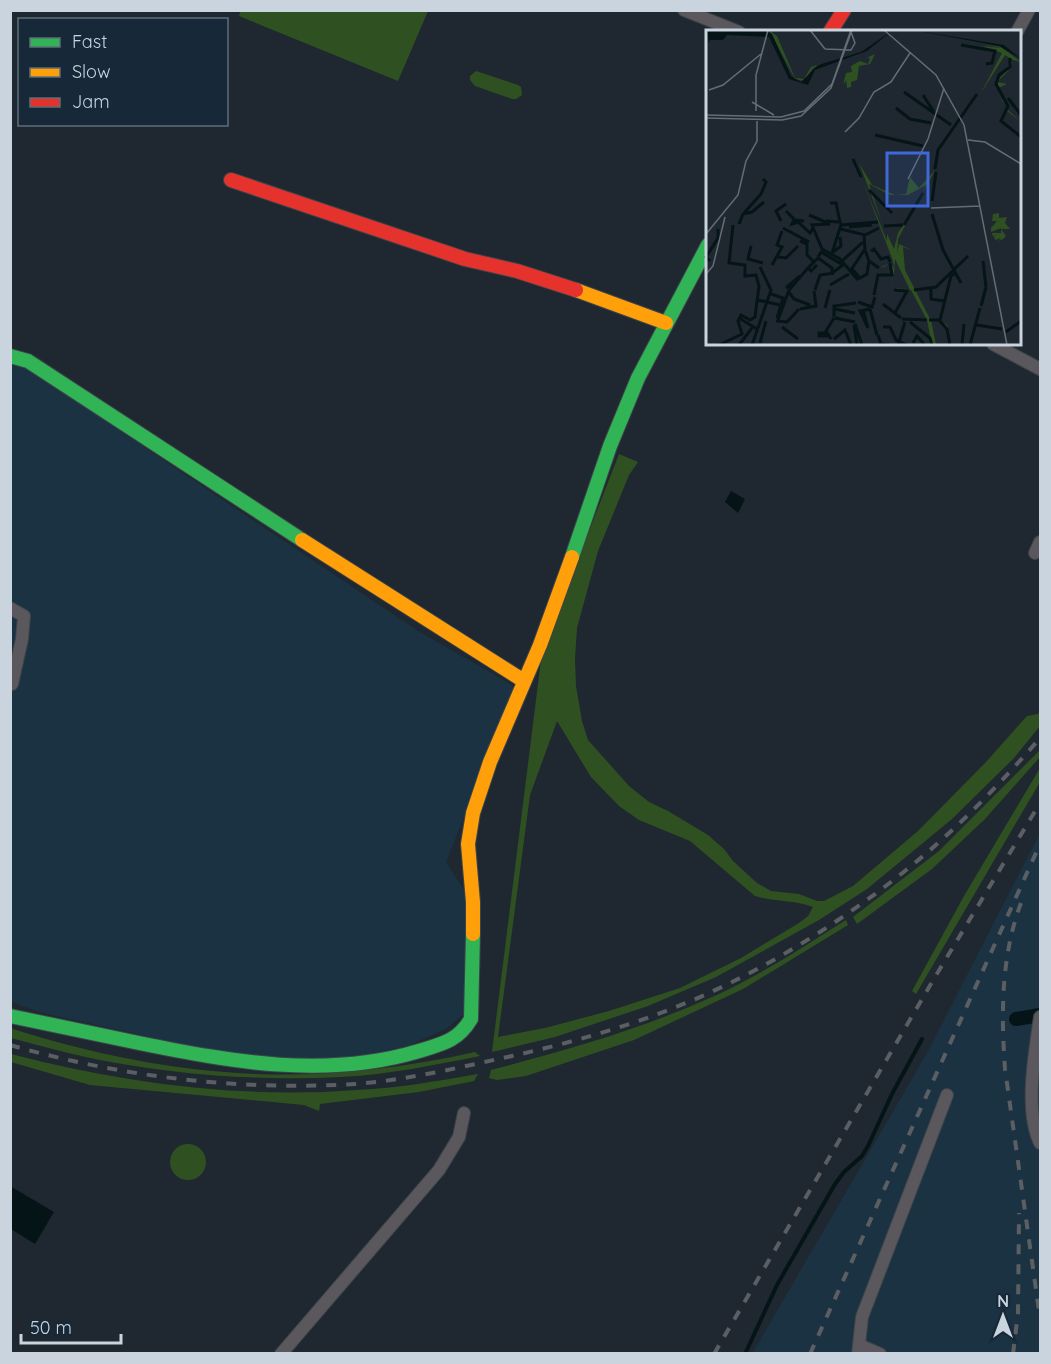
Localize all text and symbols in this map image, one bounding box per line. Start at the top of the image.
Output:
legend [18,18,228,126]
text: Fast [72,30,107,53]
inset map [706,30,1021,345]
text: Slow [72,60,110,83]
text: Jam [72,90,110,113]
north arrow [973,1286,1033,1346]
text: N [997,1291,1009,1311]
scale bar [21,1307,122,1345]
text: 50 m [30,1316,72,1339]

